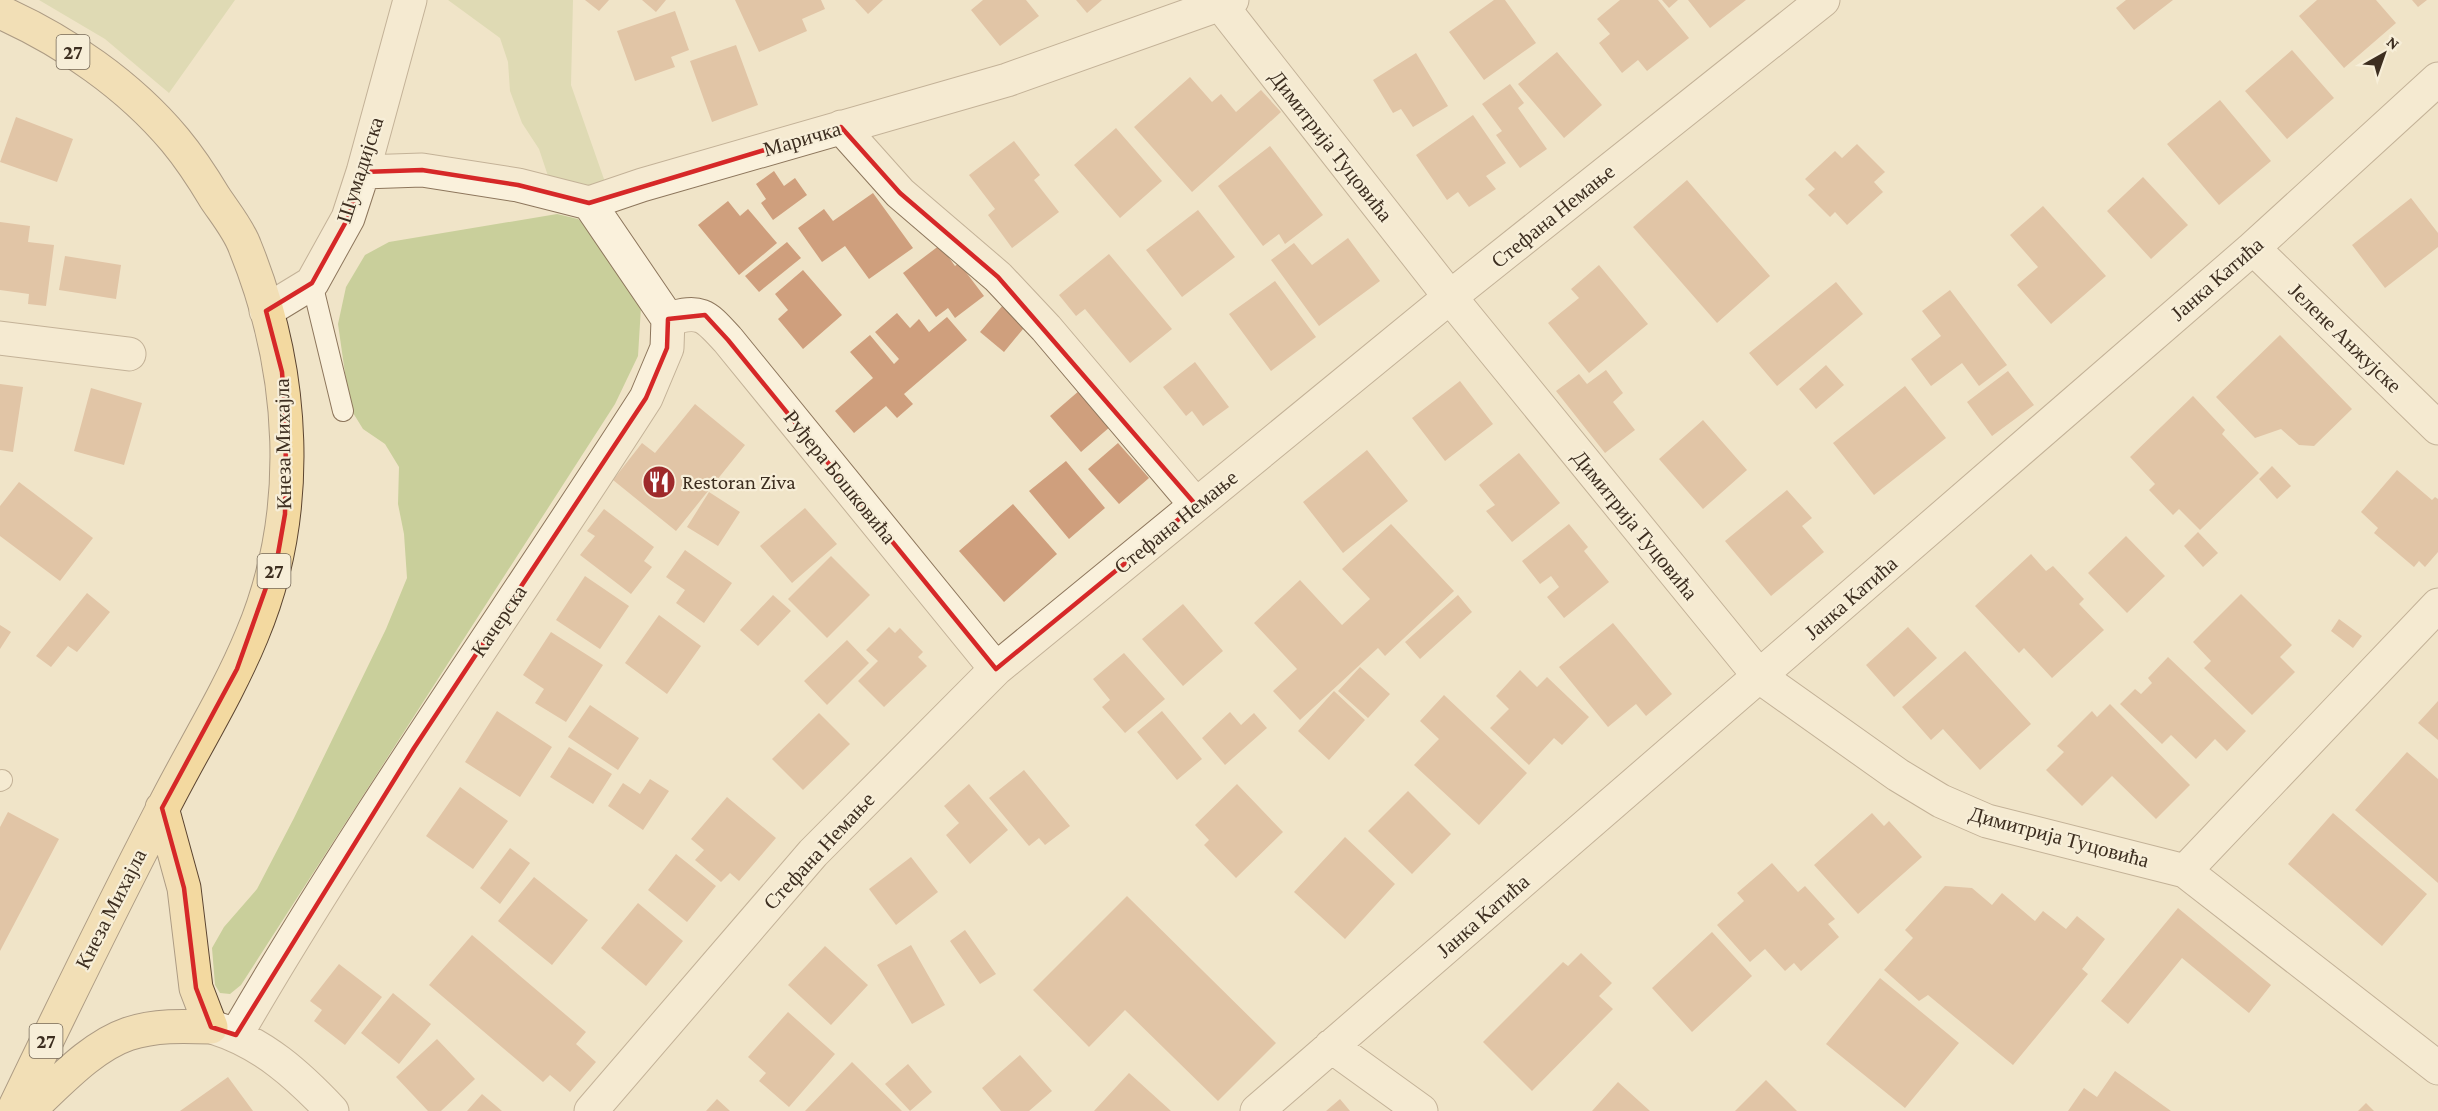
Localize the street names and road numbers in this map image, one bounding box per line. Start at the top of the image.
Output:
road number: 27 [56,35,90,69]
street label: Димитрија Туцовића [1264,66,1398,227]
street label: Шумадијска [332,113,389,226]
street label: Маричка [760,116,844,161]
street label: Стефана Немање [1487,159,1619,273]
street label: Јанка Катића [2166,232,2269,326]
street label: Јелене Анжујске [2284,278,2406,398]
street label: Кнеза Михајла [270,377,296,510]
street label: Руђера Бошковића [779,405,902,549]
street label: Димитрија Туцовића [1567,445,1703,605]
street label: Стефана Немање [1110,465,1242,579]
street label: Јанка Катића [1800,551,1903,645]
road number: 27 [258,554,290,588]
street label: Качерска [466,580,532,661]
street label: Стефана Немање [759,787,879,915]
street label: Димитрија Туцовића [1966,801,2152,873]
street label: Кнеза Михајла [70,844,152,973]
street label: Јанка Катића [1432,869,1535,963]
road number: 27 [30,1024,63,1058]

